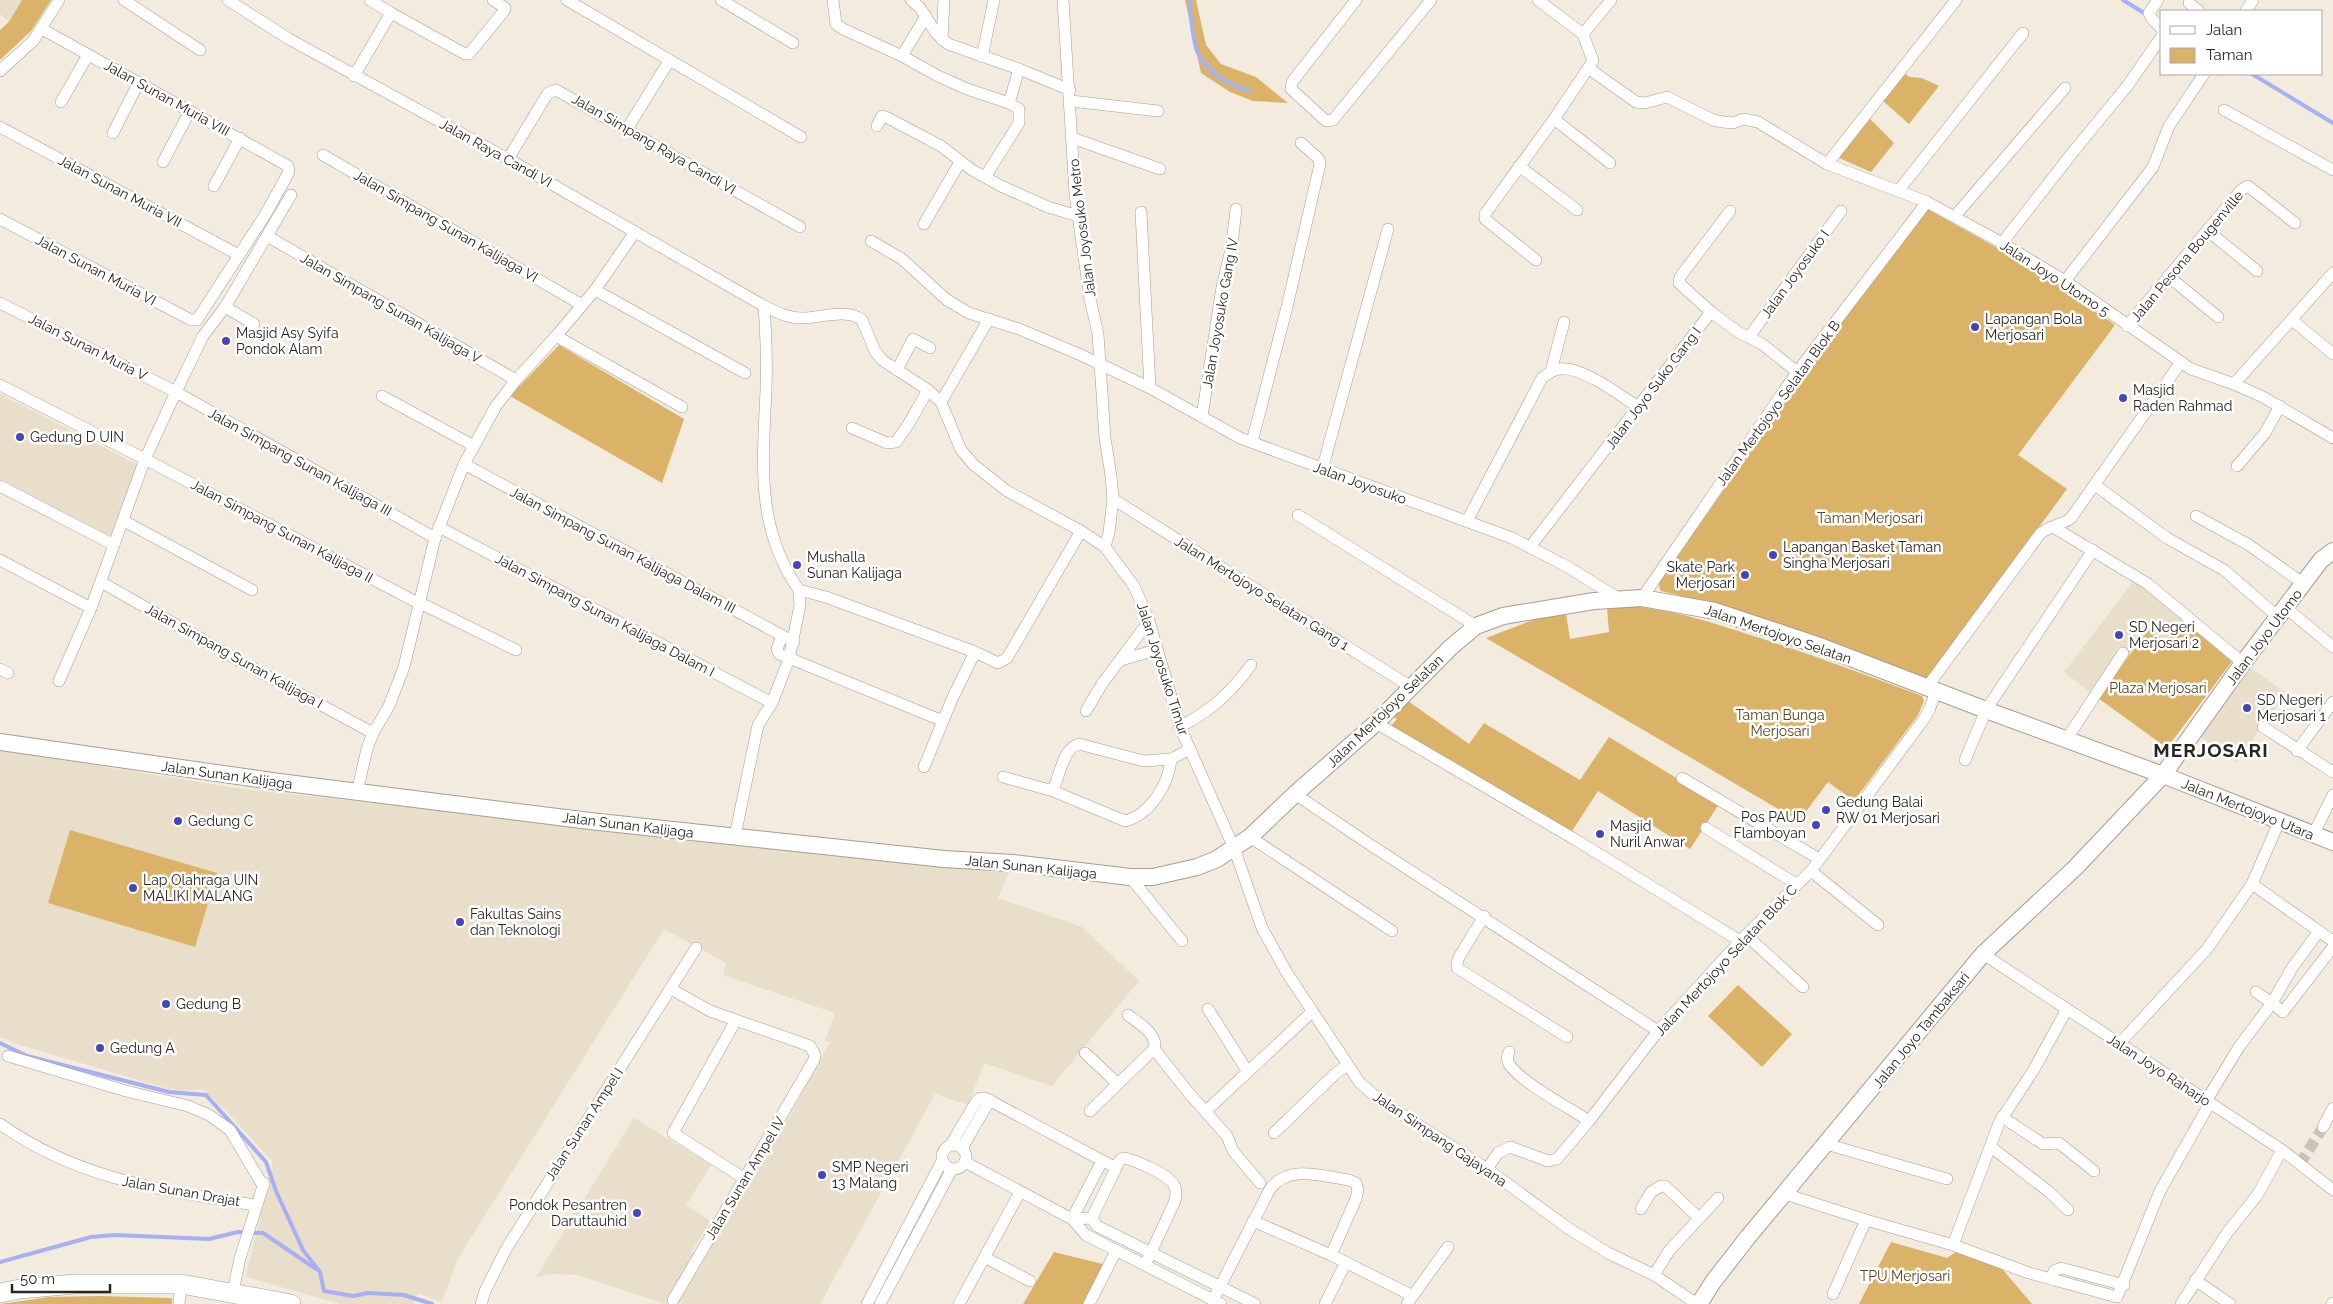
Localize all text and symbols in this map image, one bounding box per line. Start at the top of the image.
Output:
legend [2160,10,2323,75]
text: Jalan [2206,21,2242,39]
text: Taman [2206,46,2252,64]
street label: Jalan Sunan Muria VIII [101,57,233,139]
street label: Jalan Simpang Raya Candi VI [569,90,739,198]
street label: Jalan Raya Candi VI [437,116,555,190]
street label: Jalan Sunan Muria VII [56,152,184,230]
street label: Jalan Joyosuko Metro [1066,158,1098,298]
street label: Jalan Simpang Sunan Kalijaga VI [351,167,541,285]
street label: Jalan Pesona Bougenville [2128,187,2246,325]
street label: Jalan Joyosuko I [1758,227,1832,321]
street label: Jalan Sunan Muria VI [33,231,159,309]
street label: Jalan Joyosuko Gang IV [1199,236,1241,389]
street label: Jalan Joyo Utomo 5 [1997,237,2113,319]
street label: Jalan Simpang Sunan Kalijaga V [298,250,485,367]
street label: Jalan Sunan Muria V [26,310,150,384]
place label: Lapangan Bola Merjosari [1985,311,2082,343]
street label: Jalan Mertojoyo Selatan Blok B [1713,317,1843,489]
marker: Lapangan Bola Merjosari [1969,321,1981,333]
street label: Jalan Joyo Suko Gang I [1602,324,1704,452]
place label: Masjid Asy Syifa Pondok Alam [236,325,339,357]
marker: Masjid Asy Syifa Pondok Alam [220,335,232,347]
place label: Masjid Raden Rahmad [2133,382,2232,414]
marker: Masjid Raden Rahmad [2117,392,2129,404]
street label: Jalan Simpang Sunan Kalijaga III [205,405,395,519]
place label: Gedung D UIN [30,429,124,445]
marker: Gedung D UIN [14,431,26,443]
street label: Jalan Joyosuko [1311,459,1409,507]
street label: Jalan Simpang Sunan Kalijaga II [188,476,376,586]
street label: Jalan Simpang Sunan Kalijaga Dalam III [507,483,739,617]
park label: Taman Merjosari [1817,510,1923,526]
street label: Jalan Mertojoyo Selatan Gang 1 [1172,533,1352,653]
place label: Lapangan Basket Taman Singha Merjosari [1783,539,1941,571]
place label: Mushalla Sunan Kalijaga [807,549,902,581]
marker: Lapangan Basket Taman Singha Merjosari [1767,549,1779,561]
street label: Jalan Simpang Sunan Kalijaga Dalam I [493,550,717,680]
marker: Mushalla Sunan Kalijaga [791,559,803,571]
place label: Skate Park Merjosari [1667,559,1736,591]
marker: Skate Park Merjosari [1739,569,1751,581]
street label: Jalan Joyo Utomo [2223,586,2305,688]
street label: Jalan Simpang Sunan Kalijaga I [142,600,326,712]
street label: Jalan Joyosuko Timur [1134,601,1192,737]
street label: Jalan Mertojoyo Selatan [1702,601,1854,667]
place label: SD Negeri Merjosari 2 [2129,619,2199,651]
marker: SD Negeri Merjosari 2 [2113,629,2125,641]
street label: Jalan Mertojoyo Selatan [1324,652,1446,770]
park label: Plaza Merjosari [2109,680,2207,696]
place label: SD Negeri Merjosari 1 [2257,692,2326,724]
marker: SD Negeri Merjosari 1 [2241,702,2253,714]
park label: Taman Bunga Merjosari [1735,707,1825,739]
district label: MERJOSARI [2153,739,2269,761]
street label: Jalan Sunan Kalijaga [160,758,294,792]
street label: Jalan Mertojoyo Utara [2179,775,2317,843]
place label: Gedung Balai RW 01 Merjosari [1836,794,1940,826]
marker: Gedung Balai RW 01 Merjosari [1820,804,1832,816]
street label: Jalan Sunan Kalijaga [561,809,695,841]
place label: Pos PAUD Flamboyan [1734,809,1806,841]
place label: Gedung C [188,813,254,829]
marker: Gedung C [172,815,184,827]
place label: Masjid Nuril Anwar [1610,818,1685,850]
marker: Pos PAUD Flamboyan [1810,819,1822,831]
marker: Masjid Nuril Anwar [1594,828,1606,840]
street label: Jalan Sunan Kalijaga [964,852,1098,882]
place label: Lap Olahraga UIN MALIKI MALANG [143,872,258,904]
street label: Jalan Mertojoyo Selatan Blok C [1652,881,1800,1039]
marker: Lap Olahraga UIN MALIKI MALANG [127,882,139,894]
place label: Fakultas Sains dan Teknologi [470,906,562,938]
marker: Fakultas Sains dan Teknologi [454,916,466,928]
street label: Jalan Joyo Tambaksari [1869,969,1973,1091]
place label: Gedung B [176,996,241,1012]
marker: Gedung B [160,998,172,1010]
street label: Jalan Joyo Raharjo [2104,1031,2214,1109]
place label: Gedung A [110,1040,175,1056]
marker: Gedung A [94,1042,106,1054]
street label: Jalan Sunan Ampel I [542,1065,626,1183]
street label: Jalan Simpang Gajayana [1370,1088,1510,1190]
street label: Jalan Sunan Ampel IV [702,1113,788,1242]
place label: SMP Negeri 13 Malang [832,1159,908,1191]
marker: SMP Negeri 13 Malang [816,1169,828,1181]
street label: Jalan Sunan Drajat [121,1173,242,1209]
place label: Pondok Pesantren Daruttauhid [509,1197,627,1229]
marker: Pondok Pesantren Daruttauhid [631,1207,643,1219]
scale bar [12,1262,110,1294]
park label: TPU Merjosari [1860,1268,1950,1284]
text: 50 m [20,1270,55,1288]

